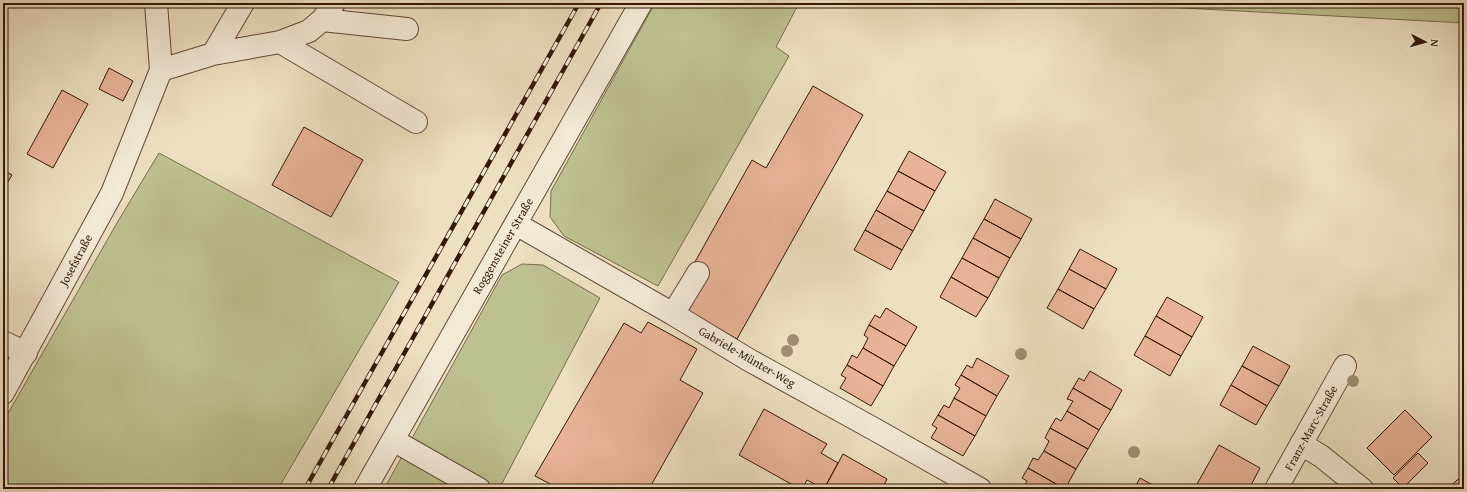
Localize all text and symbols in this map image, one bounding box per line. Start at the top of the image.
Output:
north arrow [1405,22,1445,62]
text: N [1427,39,1443,48]
street label: Roggensteiner Straße [468,194,537,297]
street label: Josefstraße [54,231,96,290]
street label: Gabriele-Münter-Weg [696,322,799,391]
street label: Franz-Marc-Straße [1280,382,1341,474]

